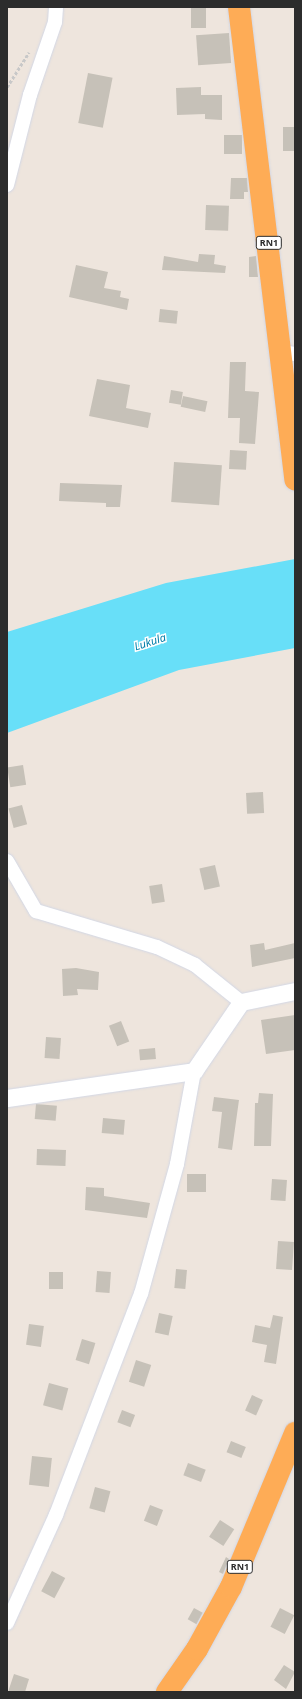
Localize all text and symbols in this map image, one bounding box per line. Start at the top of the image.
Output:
road number: RN1 [255,236,283,250]
water label: Lukula [132,631,168,653]
road number: RN1 [226,1560,254,1574]

